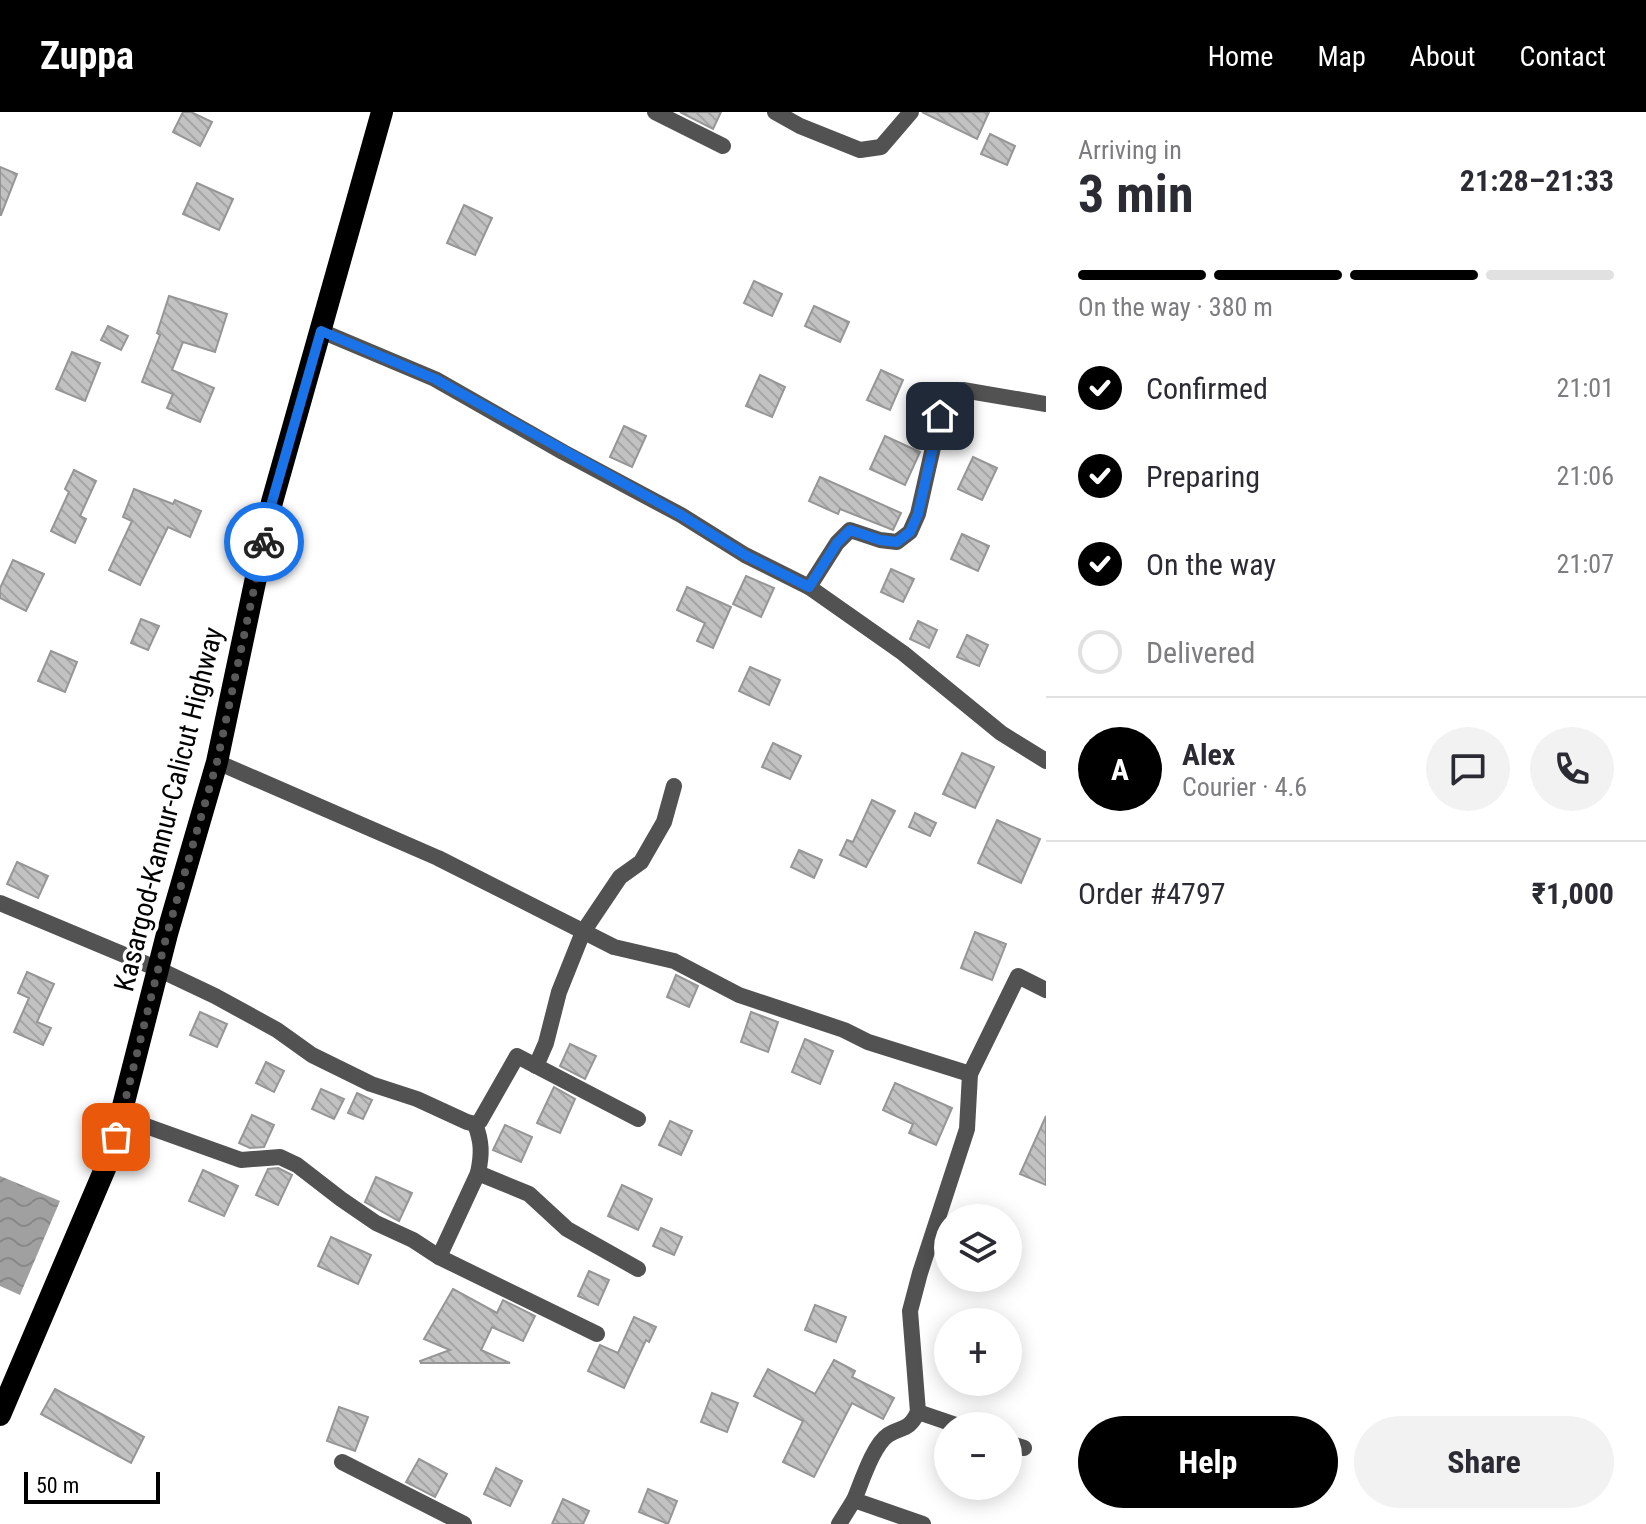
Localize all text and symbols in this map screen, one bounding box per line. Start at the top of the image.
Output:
text: Zuppa [40,34,134,78]
text: Home [1208,40,1273,73]
text: Map [1317,40,1366,73]
text: About [1410,40,1476,73]
text: Contact [1520,40,1606,73]
text: Arriving in [1078,135,1182,165]
text: 21:28–21:33 [1460,163,1614,198]
text: 3 min [1078,164,1194,225]
text: On the way · 380 m [1078,292,1273,322]
icon: check [1078,366,1122,410]
text: Confirmed [1146,371,1268,406]
text: 21:01 [1557,373,1614,403]
pin [906,382,974,450]
icon: home [918,394,962,438]
icon: check [1078,454,1122,498]
text: Preparing [1146,459,1260,494]
text: 21:06 [1557,461,1614,491]
courier [224,502,304,582]
icon: bike [242,520,286,564]
icon: check [1078,542,1122,586]
text: On the way [1146,547,1276,582]
text: 21:07 [1557,549,1614,579]
street label: Kasargod-Kannur-Calicut Highway [107,623,230,995]
text: Delivered [1146,635,1255,670]
button: chat [1426,727,1510,811]
button: phone [1530,727,1614,811]
text: Alex [1182,737,1235,772]
text: A [1111,752,1129,787]
text: Courier · 4.6 [1182,772,1307,802]
text: Order #4797 [1078,876,1226,911]
text: ₹1,000 [1532,876,1614,911]
pin [82,1103,150,1171]
icon: bag [94,1115,138,1159]
map controls [934,1204,1022,1500]
button: layers [934,1204,1022,1292]
button: + [934,1308,1022,1396]
button: − [934,1412,1022,1500]
button: Help [1078,1416,1338,1508]
button: Share [1354,1416,1614,1508]
scale bar [24,1468,160,1504]
text: 50 m [36,1473,79,1498]

